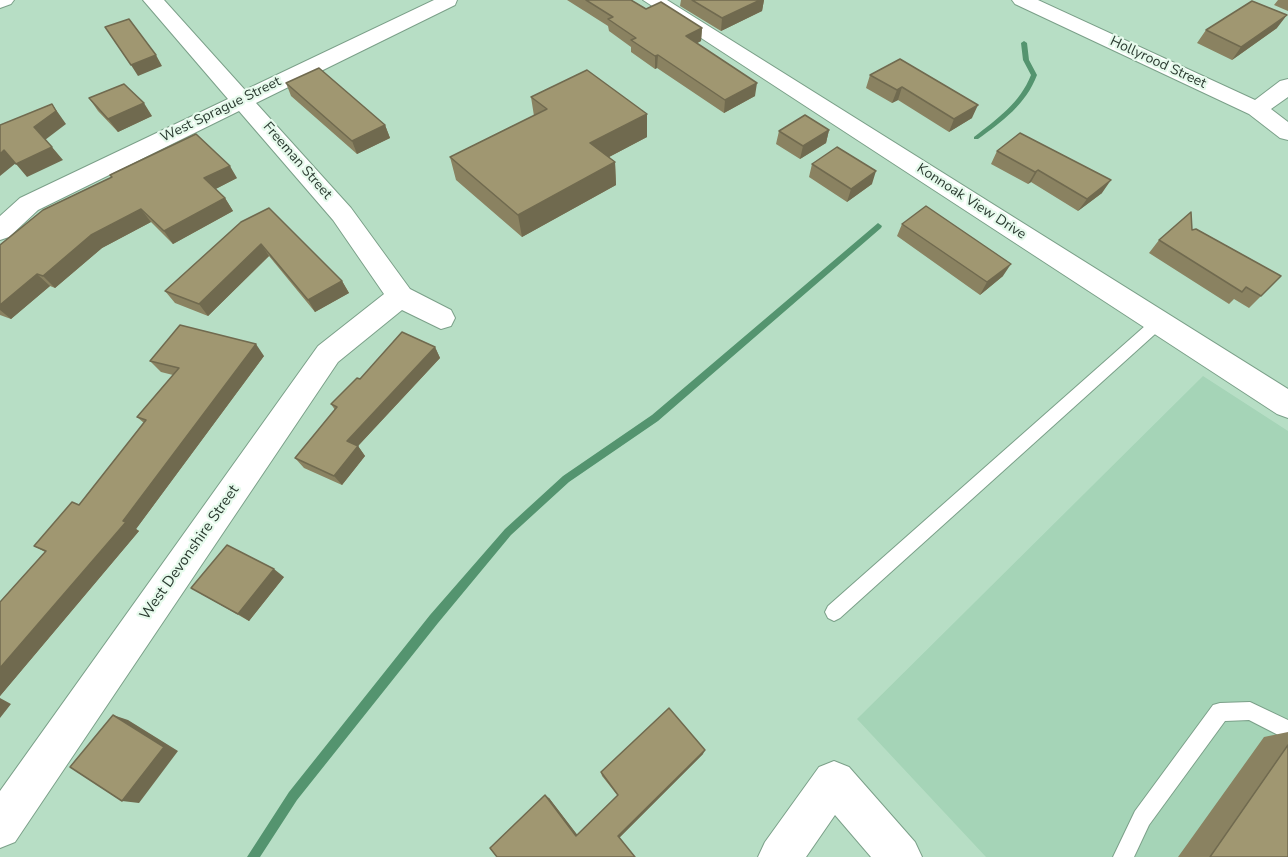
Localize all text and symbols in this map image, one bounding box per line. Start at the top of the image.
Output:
street label: Hollyrood Street [1107,33,1209,93]
street label: West Sprague Street [158,74,284,146]
street label: Freeman Street [259,119,335,203]
street label: Konnoak View Drive [913,160,1029,244]
street label: West Devonshire Street [137,482,243,624]

